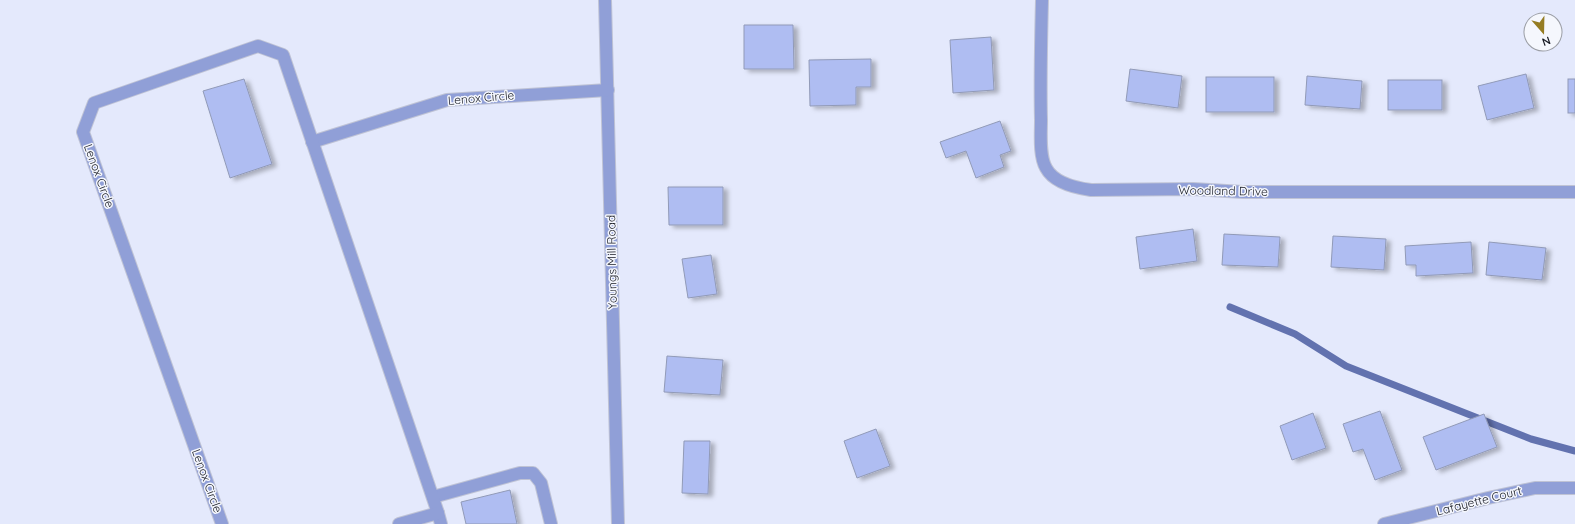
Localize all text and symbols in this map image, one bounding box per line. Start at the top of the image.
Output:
north arrow [1523,12,1563,52]
text: N [1540,33,1553,49]
street label: Lenox Circle [447,87,515,108]
street label: Lenox Circle [81,142,118,210]
street label: Woodland Drive [1178,182,1268,199]
street label: Youngs Mill Road [603,215,620,309]
street label: Lenox Circle [189,447,226,515]
street label: Lafayette Court [1435,483,1523,518]

